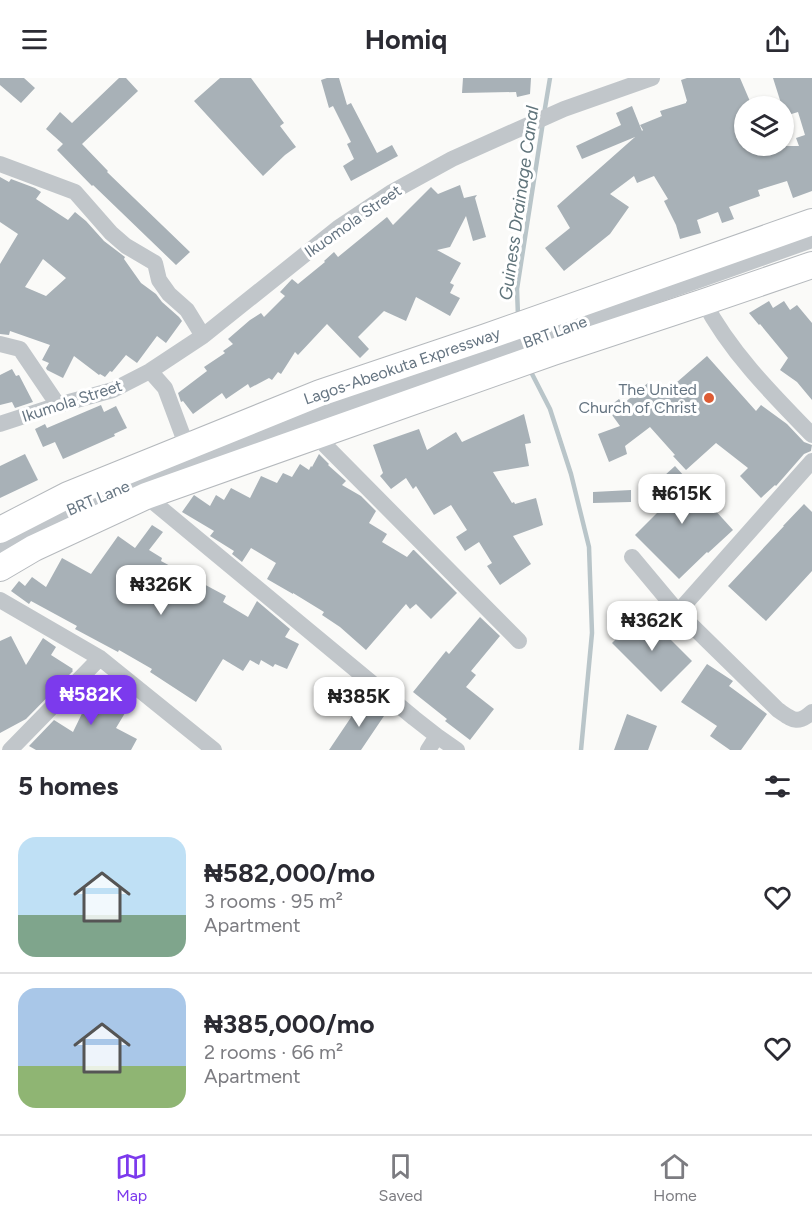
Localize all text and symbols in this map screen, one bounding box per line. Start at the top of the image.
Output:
icon: menu [18,23,51,56]
text: Homiq [365,23,447,56]
icon: share [761,23,794,56]
map controls [734,96,794,156]
button: layers [734,96,794,156]
water label: Guiness Drainage Canal [494,103,544,302]
street label: Ikuomola Street [301,181,405,261]
street label: BRT Lane [520,312,590,352]
street label: Lagos-Abeokuta Expressway [301,323,503,409]
street label: Ikumola Street [19,376,125,426]
place label: The United Church of Christ [578,380,697,417]
marker: The United Church of Christ [702,391,716,405]
pin: ₦615K [640,474,724,525]
street label: BRT Lane [64,476,133,520]
text: ₦615K [652,481,712,505]
pin: ₦326K [119,565,203,616]
text: ₦326K [130,572,192,596]
pin: ₦362K [610,601,694,652]
text: ₦362K [621,608,683,632]
pin: ₦582K [49,675,133,726]
pin: ₦385K [317,677,401,728]
text: ₦582K [59,682,123,706]
text: ₦385K [328,684,390,708]
text: 5 homes [18,770,118,802]
icon: filters [761,770,794,803]
text: ₦582,000/mo [204,857,375,889]
icon: home [66,861,138,933]
icon: heart [761,881,794,914]
text: 3 rooms · 95 m² [204,889,343,913]
text: Apartment [204,913,301,937]
text: ₦385,000/mo [204,1008,375,1040]
icon: home [66,1012,138,1084]
icon: heart [761,1032,794,1065]
text: 2 rooms · 66 m² [204,1040,343,1064]
text: Apartment [204,1064,301,1088]
tab: Map [115,1150,148,1205]
tab: Saved [379,1150,423,1205]
tab: Home [653,1150,697,1205]

